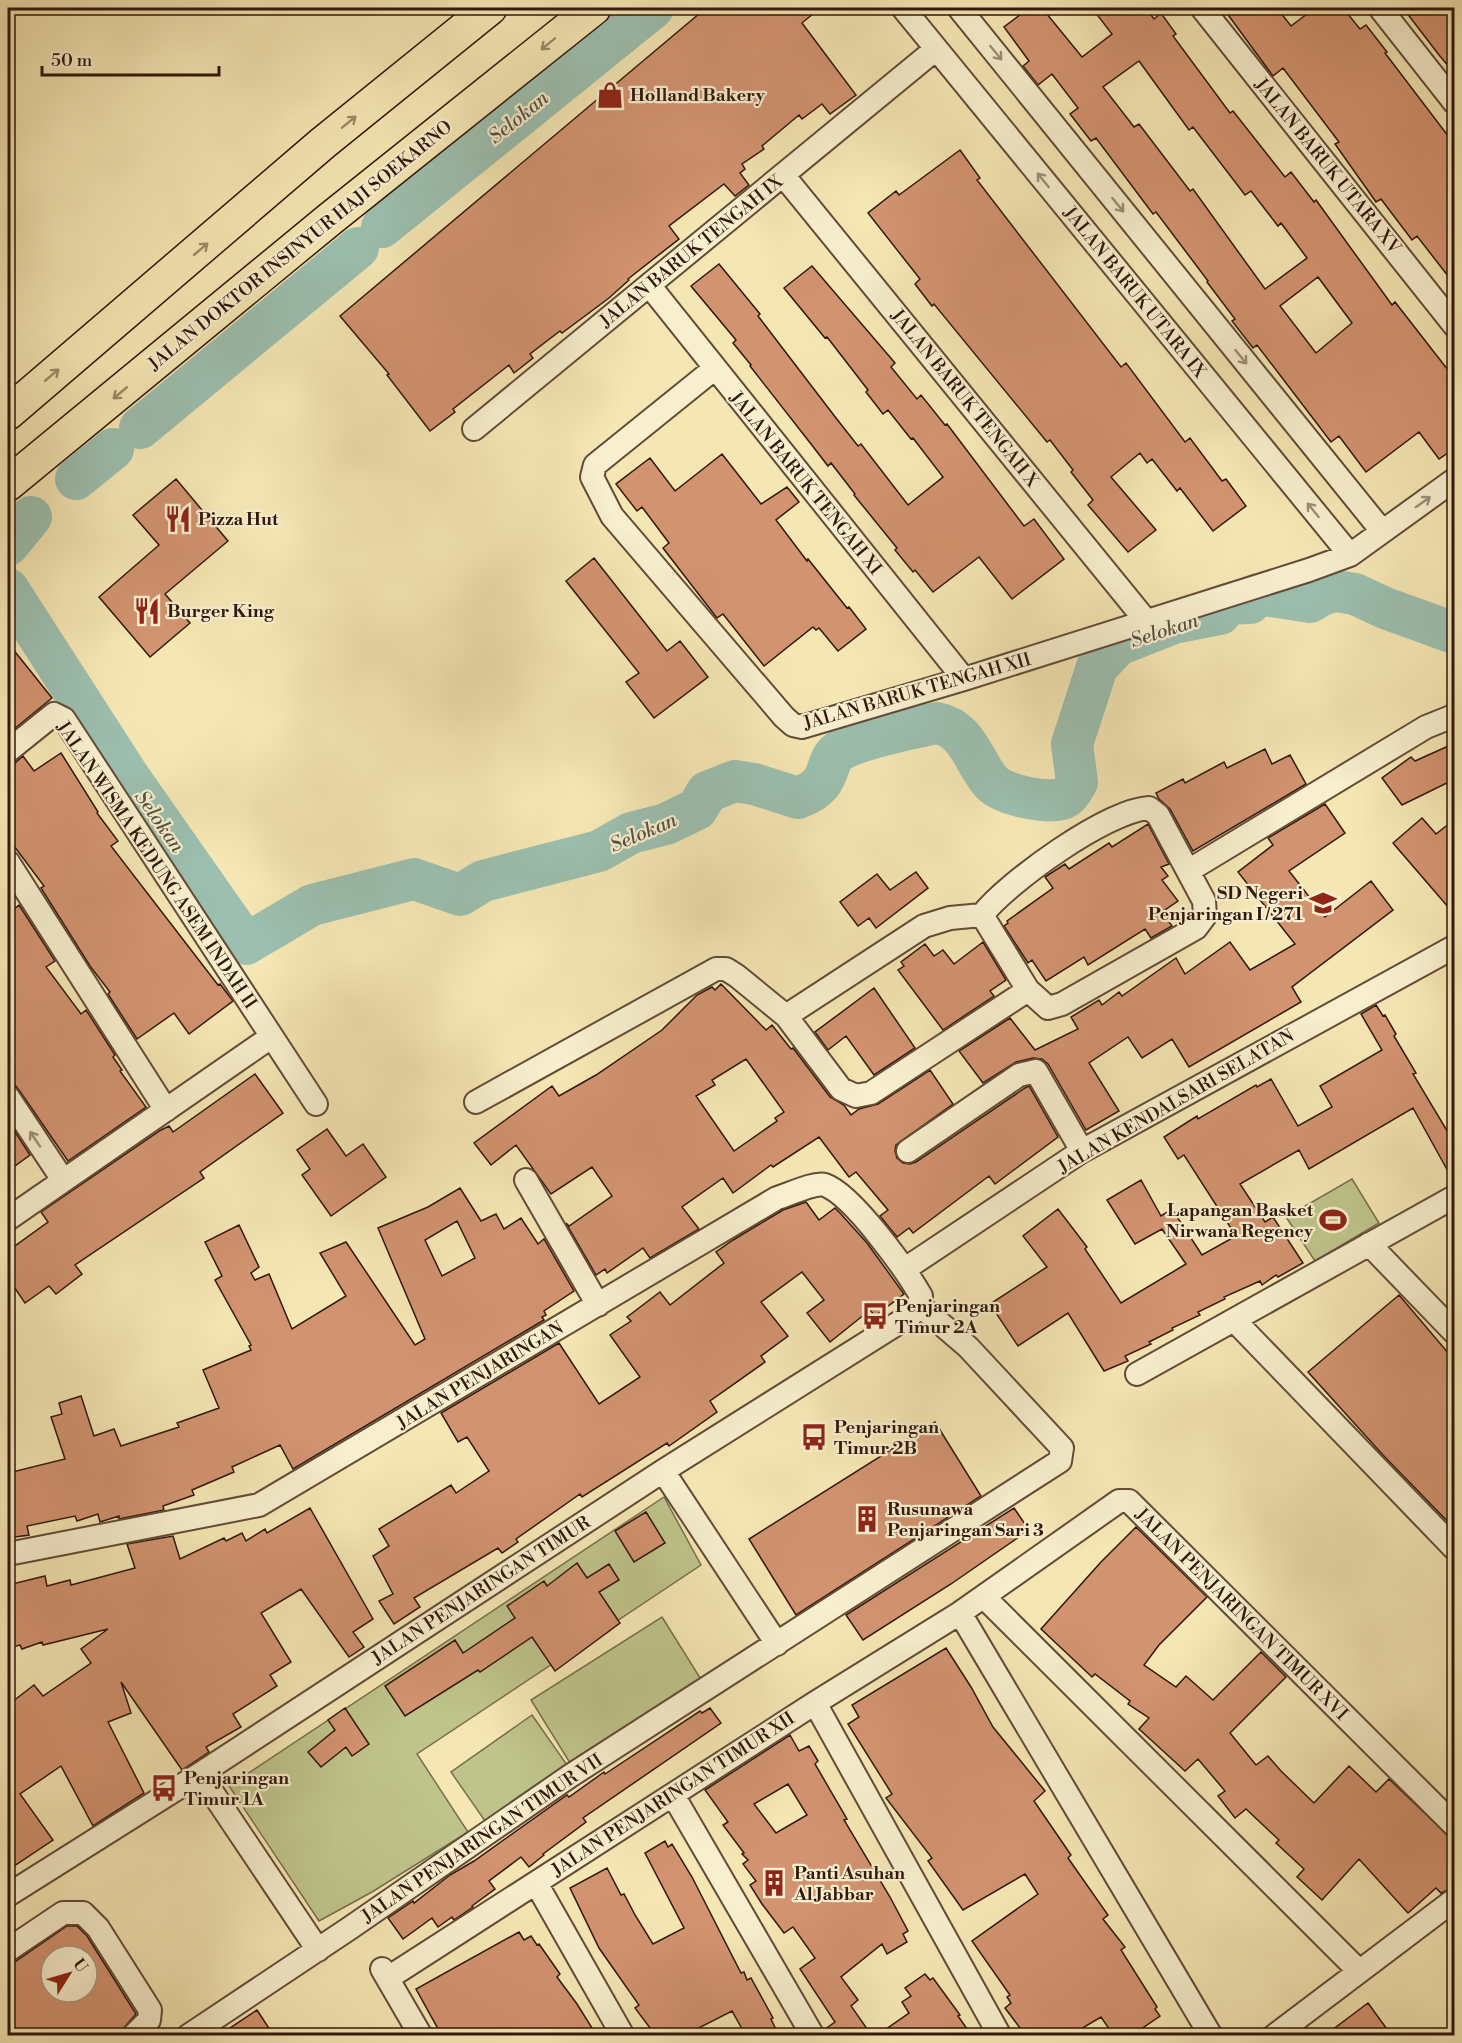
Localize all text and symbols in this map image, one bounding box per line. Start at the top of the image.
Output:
one-way arrow [540,38,556,51]
scale bar [42,39,219,77]
one-way arrow [990,45,1003,61]
text: 50 m [51,49,93,72]
street label: JALAN BARUK UTARA XV [1249,73,1406,259]
shop icon: Holland Bakery [595,80,625,110]
place label: Holland Bakery [630,84,766,107]
water label: Selokan [484,86,555,150]
street label: JALAN DOKTOR INSINYUR HAJI SOEKARNO [143,115,457,376]
one-way arrow [341,115,356,129]
street label: JALAN BARUK TENGAH IX [594,170,788,333]
one-way arrow [1037,172,1050,188]
one-way arrow [1112,197,1125,213]
street label: JALAN BARUK UTARA IX [1058,201,1211,383]
one-way arrow [193,242,209,255]
street label: JALAN BARUK TENGAH X [885,304,1044,493]
one-way arrow [1234,348,1247,364]
one-way arrow [44,368,59,382]
one-way arrow [112,386,128,399]
street label: JALAN BARUK TENGAH XI [724,386,887,580]
one-way arrow [1415,496,1431,508]
one-way arrow [1306,503,1320,518]
restaurant icon: Pizza Hut [163,504,193,534]
place label: Pizza Hut [198,508,279,531]
restaurant icon: Burger King [132,596,162,626]
place label: Burger King [167,600,275,623]
water label: Selokan [1127,608,1203,654]
street label: JALAN BARUK TENGAH XII [800,648,1034,735]
street label: JALAN WISMA KEDUNG ASEM INDAH II [51,716,262,1014]
water label: Selokan [128,786,190,859]
water label: Selokan [606,808,682,859]
place label: SD Negeri Penjaringan I / 271 [1148,882,1303,926]
school or university icon: SD Negeri Penjaringan I / 271 [1308,888,1338,918]
street label: JALAN KENDALSARI SELATAN [1053,1024,1299,1179]
one-way arrow [29,1131,41,1148]
place label: Lapangan Basket Nirwana Regency [1165,1199,1314,1243]
sports icon: Lapangan Basket Nirwana Regency [1318,1205,1348,1235]
place label: Penjaringan Timur 2A [895,1295,1000,1339]
bus stop icon: Penjaringan Timur 2A [860,1301,890,1331]
street label: JALAN PENJARINGAN [392,1316,568,1435]
place label: Penjaringan Timur 2B [834,1416,939,1460]
bus stop icon: Penjaringan Timur 2B [799,1422,829,1452]
place label: Rusunawa Penjaringan Sari 3 [887,1498,1044,1542]
street label: JALAN PENJARINGAN TIMUR XVI [1130,1503,1353,1726]
building icon: Rusunawa Penjaringan Sari 3 [852,1504,882,1534]
street label: JALAN PENJARINGAN TIMUR [367,1511,595,1670]
street label: JALAN PENJARINGAN TIMUR XII [547,1707,799,1882]
street label: JALAN PENJARINGAN TIMUR VII [357,1749,607,1928]
place label: Penjaringan Timur 1A [184,1767,289,1811]
bus stop icon: Penjaringan Timur 1A [149,1773,179,1803]
place label: Panti Asuhan Al Jabbar [793,1862,905,1906]
building icon: Panti Asuhan Al Jabbar [759,1868,789,1898]
north arrow [39,1944,99,2004]
text: U [68,1955,92,1977]

